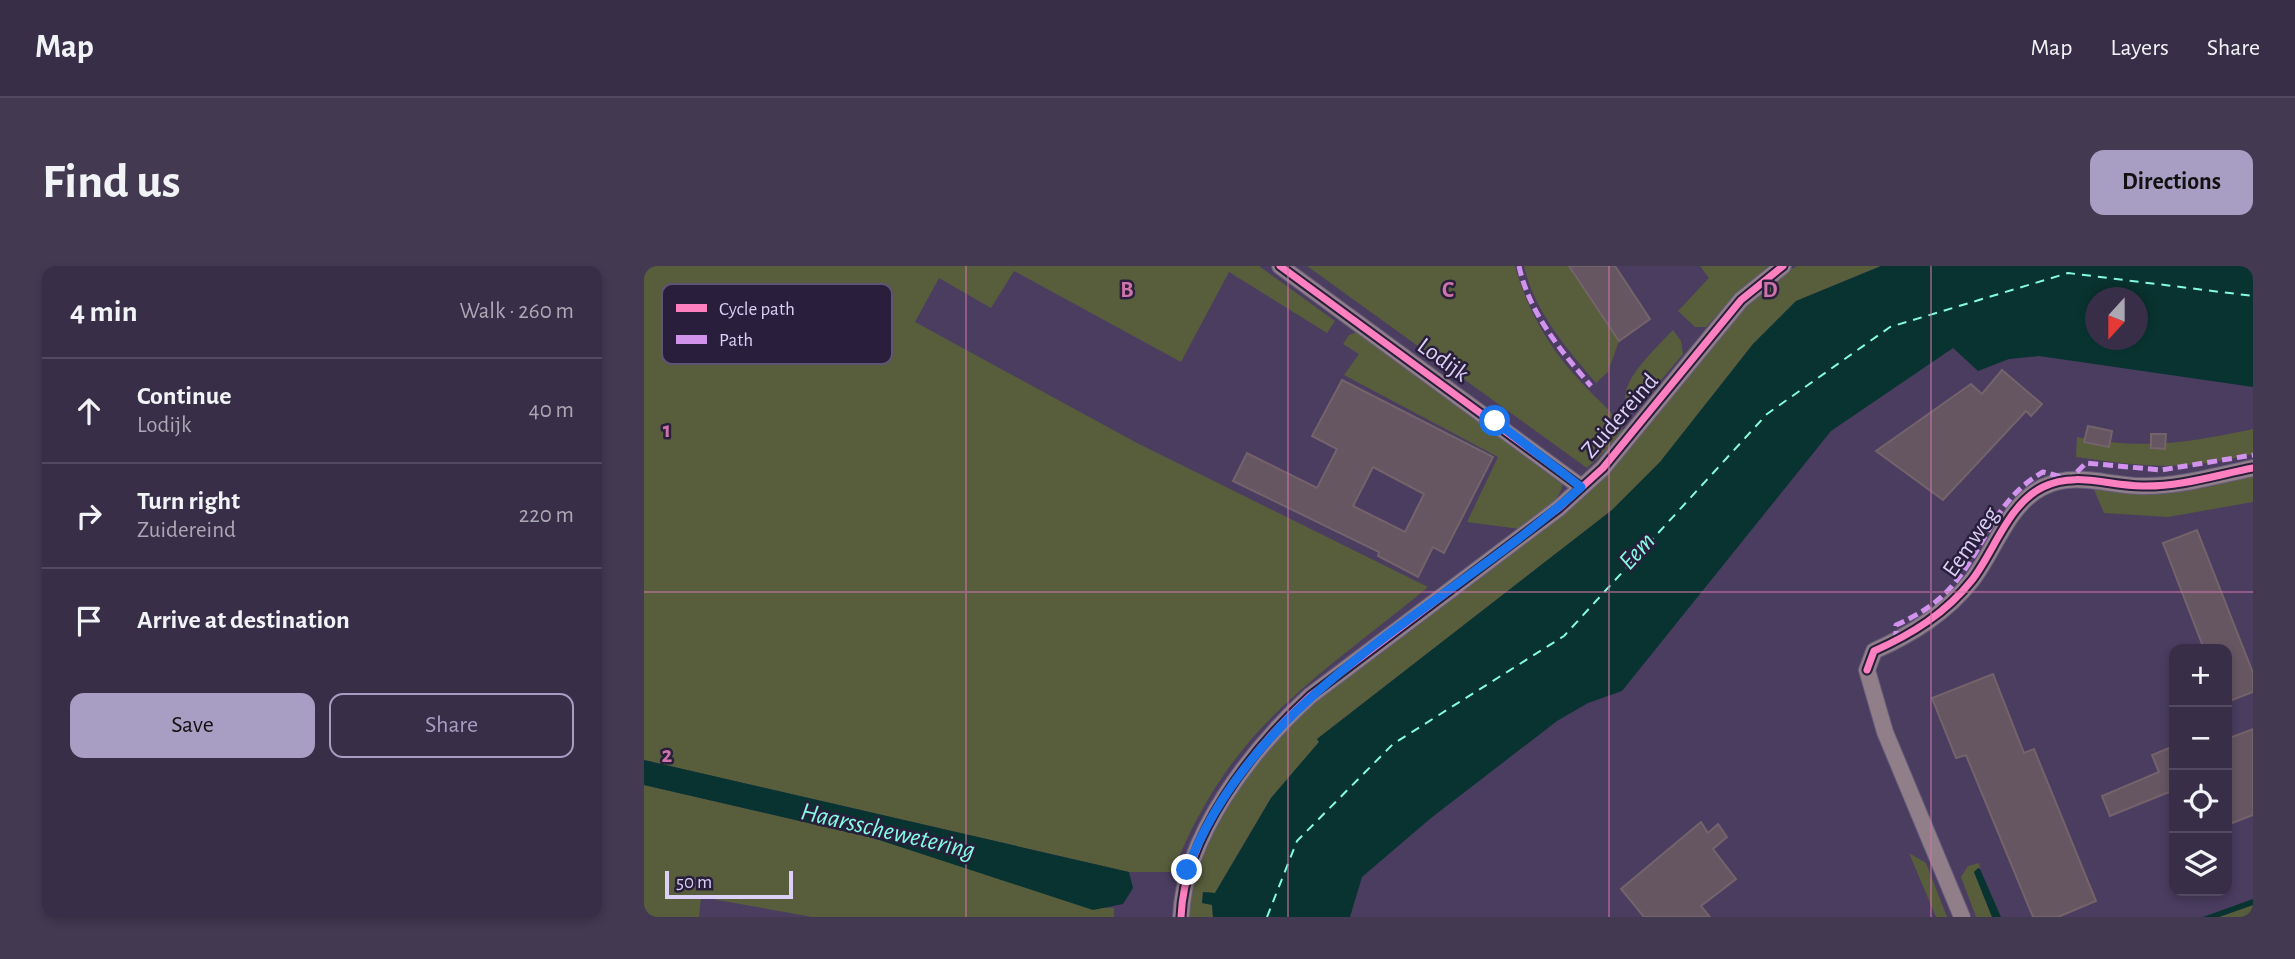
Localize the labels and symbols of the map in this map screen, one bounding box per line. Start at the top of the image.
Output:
text: B [1120,279,1134,302]
text: C [1442,279,1454,302]
text: D [1762,279,1778,302]
legend [662,284,892,364]
north arrow [2085,287,2148,350]
text: Cycle path [719,300,795,319]
text: Path [719,331,753,350]
street label: Lodijk [1413,334,1473,386]
street label: Zuidereind [1577,369,1663,463]
route start [1479,405,1510,436]
text: 1 [663,419,671,442]
street label: Eemweg [1938,502,2004,581]
water label: Eem [1614,527,1660,575]
text: 2 [662,744,673,767]
water label: Haarsschewetering [798,798,978,864]
route end [1171,854,1202,885]
scale bar [665,868,793,900]

